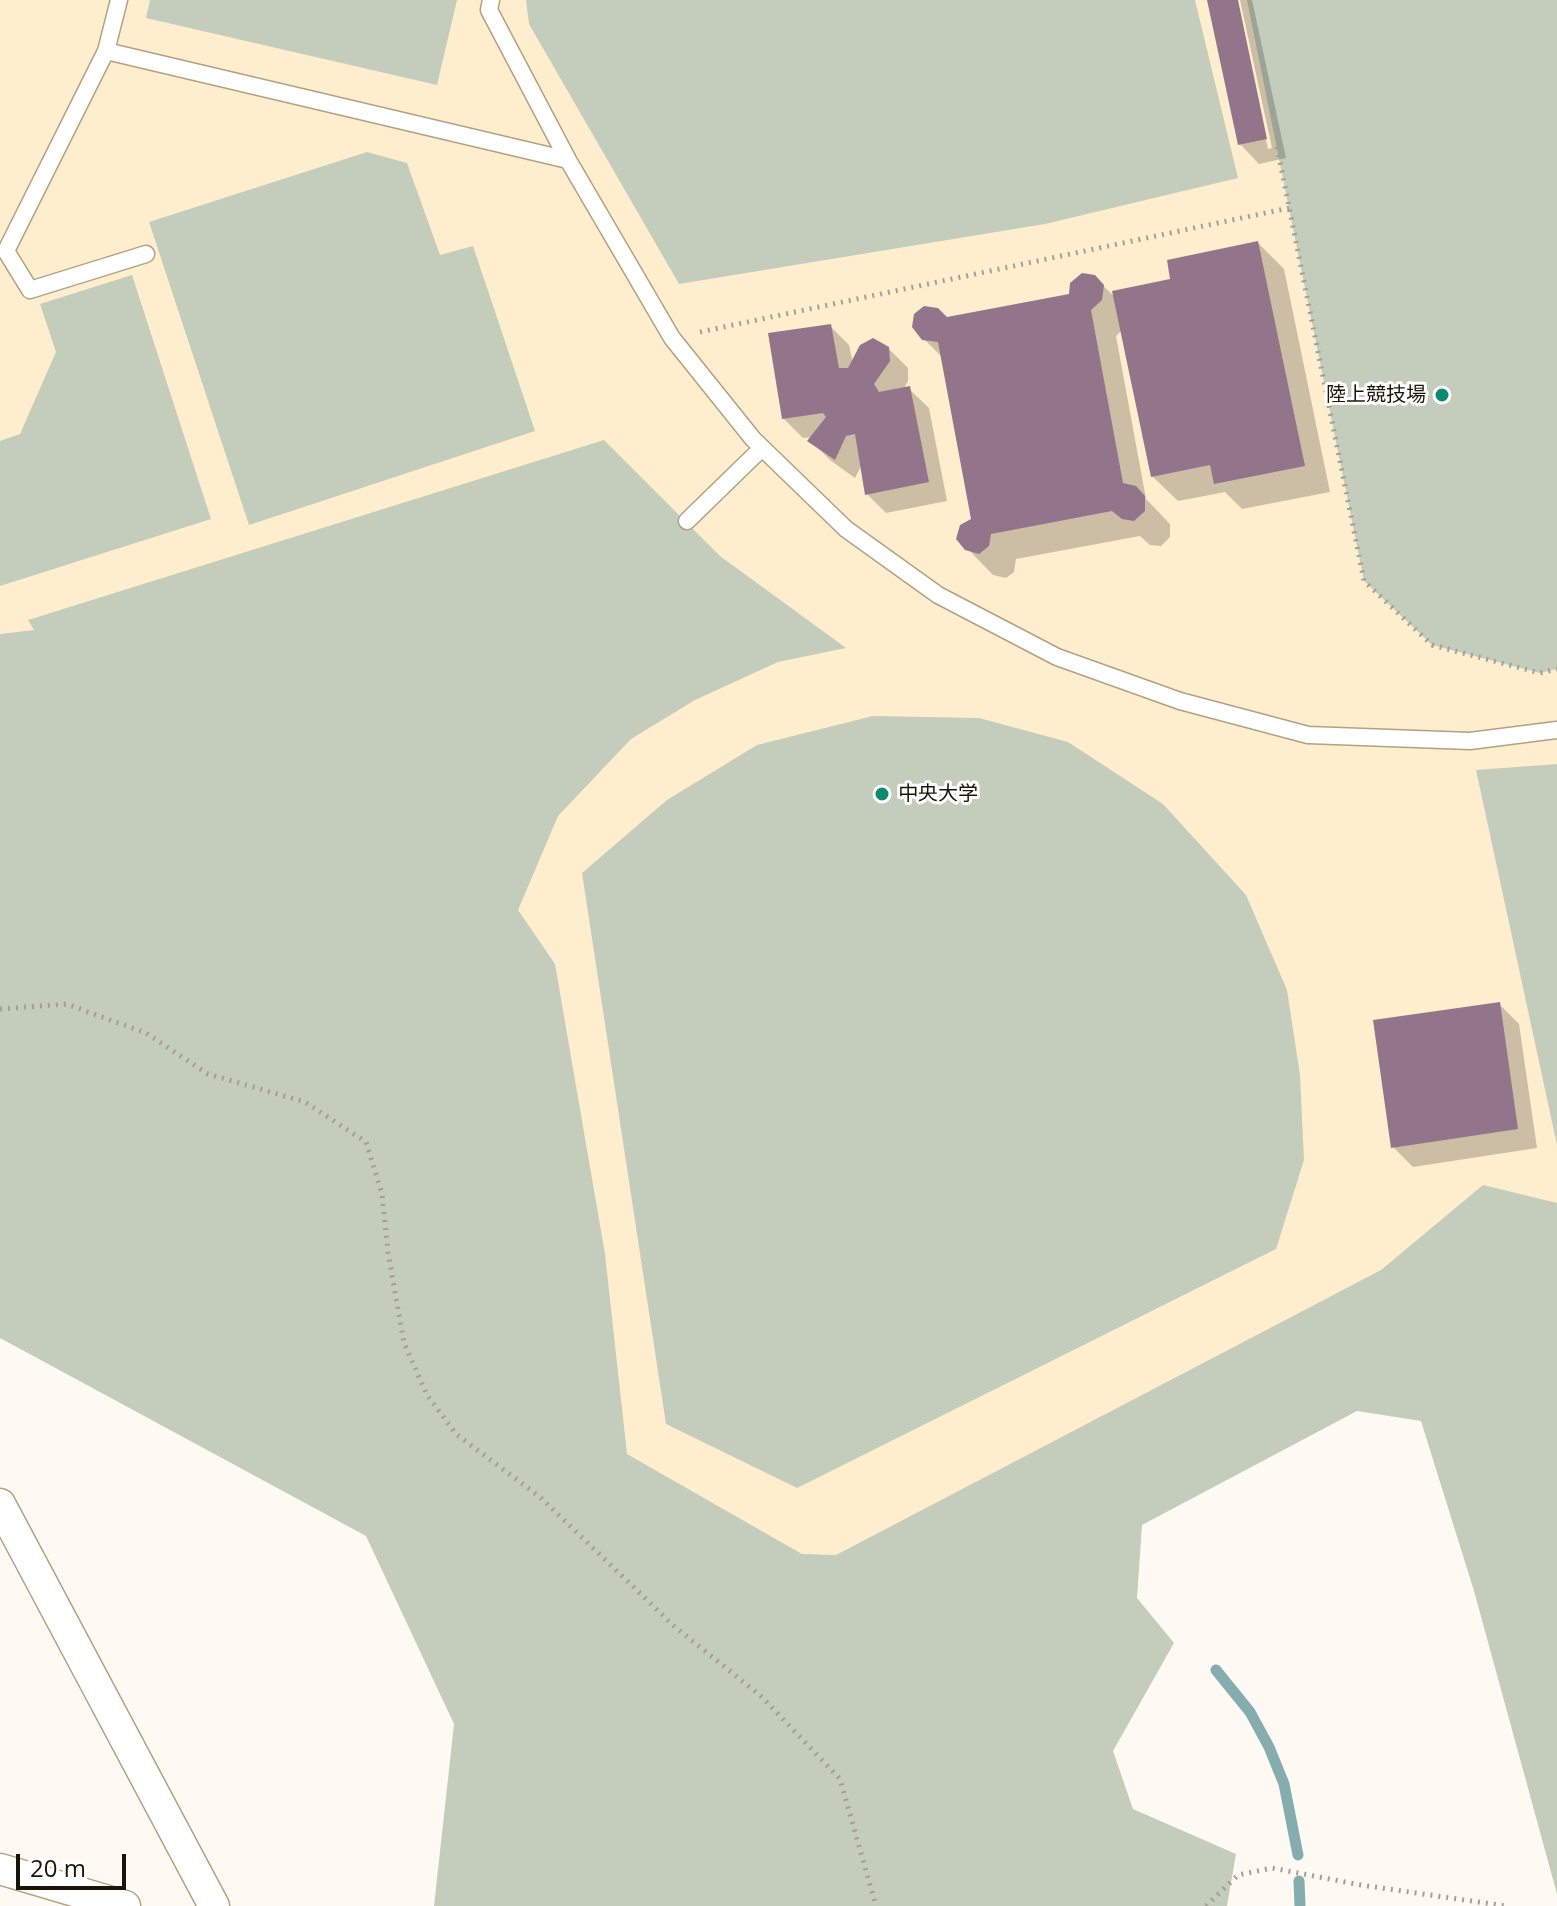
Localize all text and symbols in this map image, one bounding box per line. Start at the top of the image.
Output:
place label: 陸上競技場 [1326,383,1426,407]
marker: 陸上競技場 [1433,386,1451,404]
place label: 中央大学 [898,782,978,806]
marker: 中央大学 [873,785,891,803]
scale bar [20,1838,130,1888]
text: 20 m [30,1851,86,1884]

